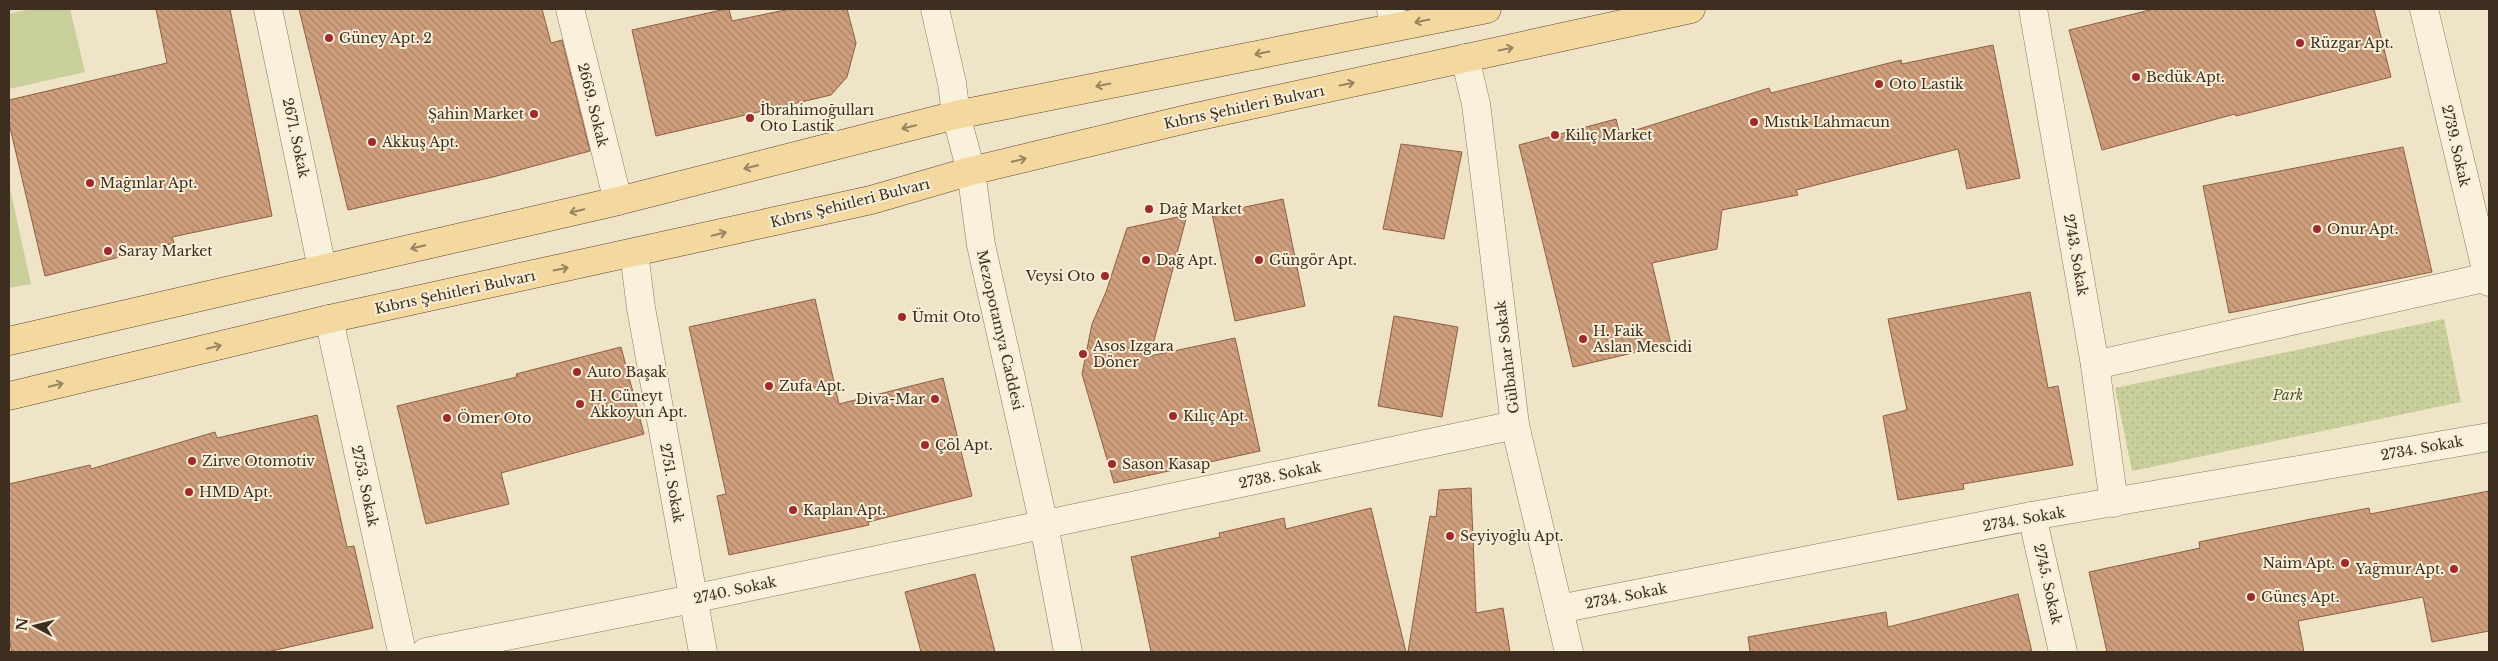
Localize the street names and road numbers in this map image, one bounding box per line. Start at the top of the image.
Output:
street label: 2669. Sokak [574,61,612,149]
street label: Kıbrıs Şehitleri Bulvarı [1162,81,1326,133]
street label: 2671. Sokak [279,96,313,180]
street label: 2739. Sokak [2438,103,2474,189]
street label: Kıbrıs Şehitleri Bulvarı [768,174,932,232]
street label: 2743. Sokak [2060,213,2092,298]
street label: Mezopotamya Caddesi [973,248,1027,412]
street label: Kıbrıs Şehitleri Bulvarı [373,266,537,318]
street label: Gülbahar Sokak [1491,299,1523,415]
street label: 2734. Sokak [2379,432,2465,464]
street label: 2751. Sokak [656,442,688,525]
street label: 2753. Sokak [348,444,383,529]
street label: 2738. Sokak [1237,457,1323,493]
street label: 2734. Sokak [1981,503,2067,535]
street label: 2745. Sokak [2030,542,2066,626]
street label: 2740. Sokak [692,572,778,608]
street label: 2734. Sokak [1583,579,1669,613]

